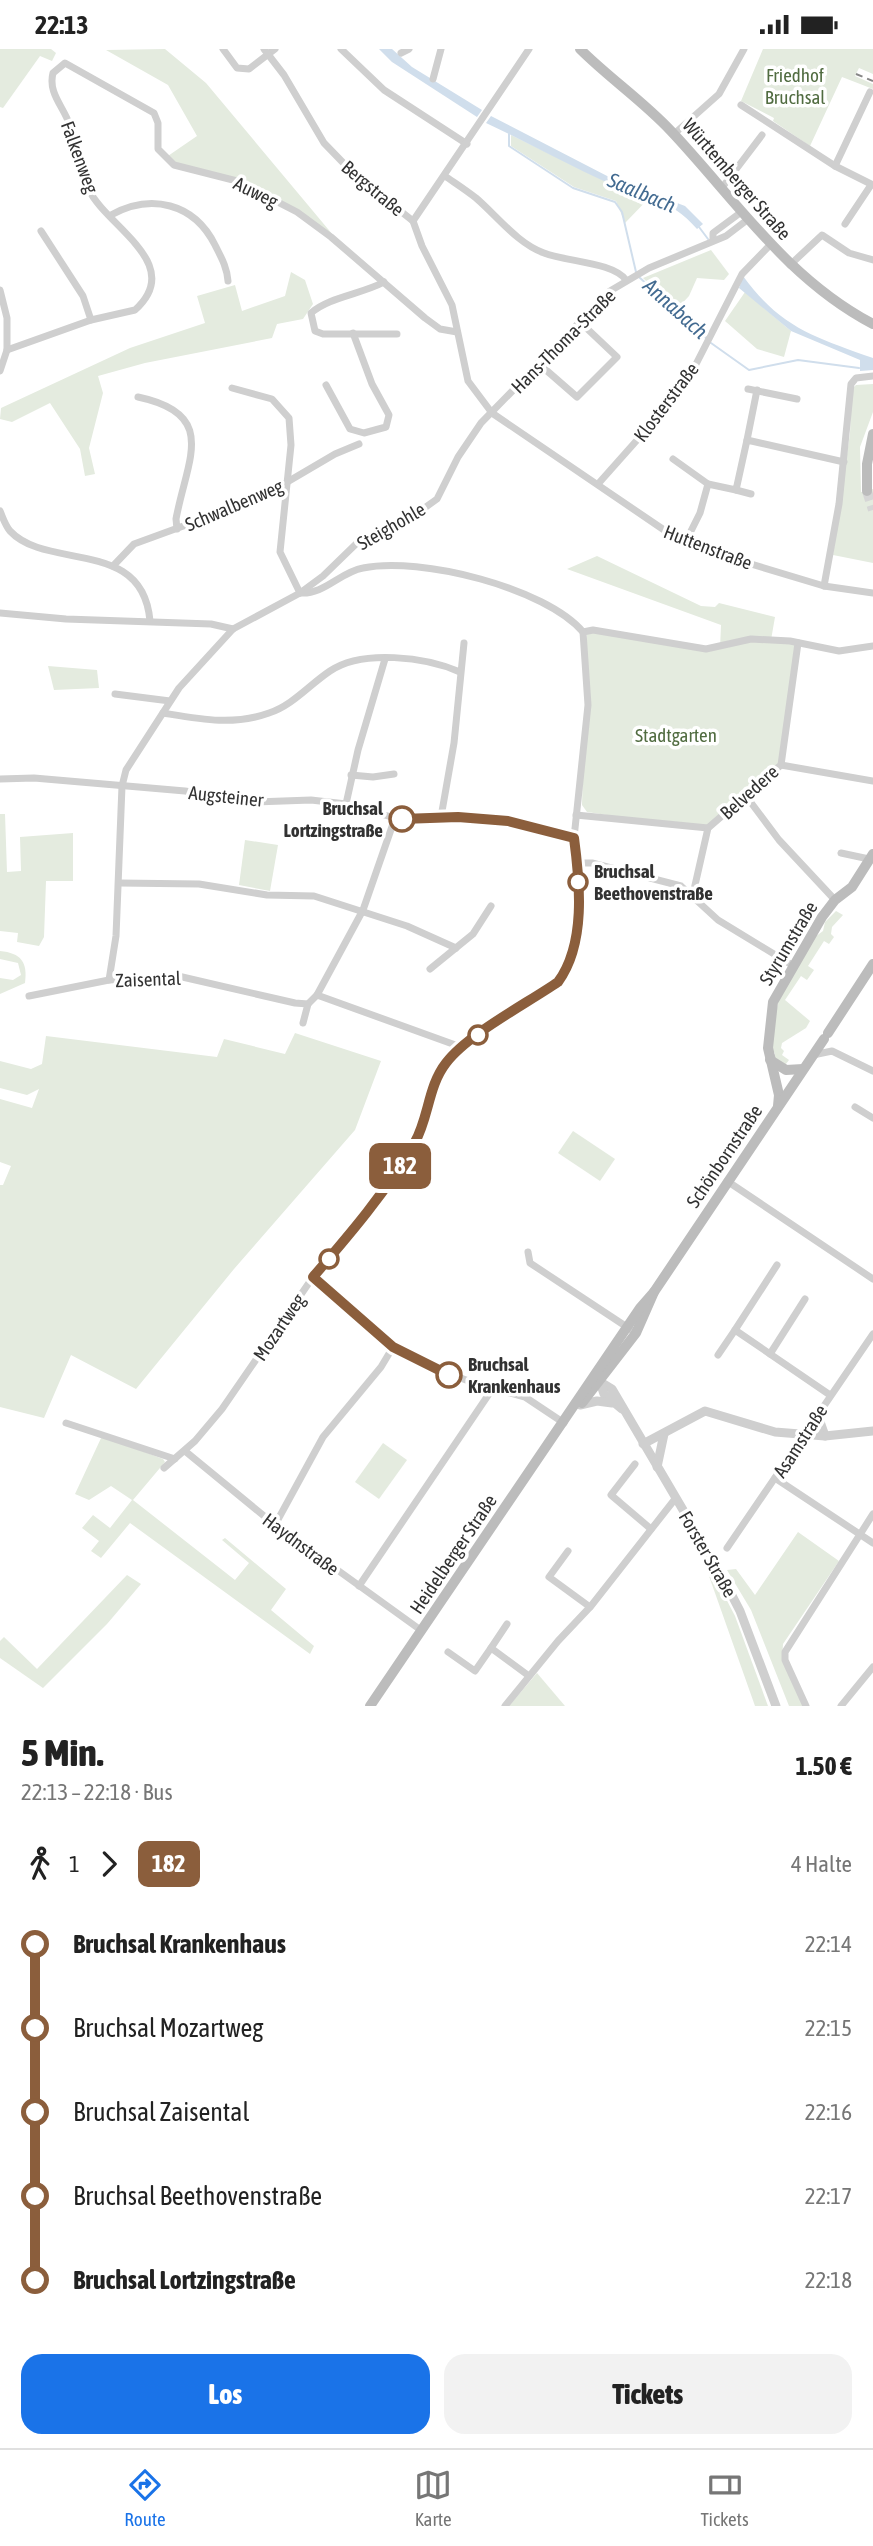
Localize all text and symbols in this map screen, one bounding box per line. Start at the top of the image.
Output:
text: 22:13 [35,10,89,40]
park label: Friedhof Bruchsal [765,64,825,108]
street label: Württemberger Straße [678,114,796,244]
street label: Falkenweg [57,118,103,197]
street label: Bergstraße [337,156,409,220]
water label: Saalbach [603,167,680,217]
street label: Auweg [230,172,282,212]
water label: Annabach [638,272,713,343]
street label: Hans-Thoma-Straße [506,284,620,398]
street label: Klosterstraße [629,358,703,446]
street label: Schwalbenweg [182,474,287,535]
street label: Steighohle [353,498,429,554]
street label: Huttenstraße [661,520,755,574]
park label: Stadtgarten [635,724,717,746]
street label: Belvedere [715,760,783,824]
street label: Augsteiner [188,781,265,811]
place label: Bruchsal Lortzingstraße [283,797,384,841]
marker: Bruchsal Lortzingstraße [389,806,415,832]
place label: Bruchsal Beethovenstraße [594,860,713,904]
marker: Bruchsal Beethovenstraße [568,872,588,892]
street label: Styrumstraße [754,897,822,989]
street label: Zaisental [115,967,181,991]
unlabelled marker [468,1025,488,1045]
street label: Schönbornstraße [682,1101,766,1211]
line badge: 182 [360,1143,440,1189]
text: 182 [383,1152,417,1179]
unlabelled marker [319,1249,339,1269]
street label: Mozartweg [249,1289,310,1365]
place label: Bruchsal Krankenhaus [468,1353,561,1397]
marker: Bruchsal Krankenhaus [436,1362,462,1388]
street label: Asamstraße [768,1400,832,1482]
street label: Heidelberger Straße [405,1490,501,1618]
street label: Forster Straße [675,1507,741,1601]
street label: Haydnstraße [259,1508,343,1580]
text: 5 Min. [21,1731,103,1774]
text: 1.50 € [795,1751,852,1781]
text: 22:13 – 22:18 · Bus [21,1779,173,1805]
icon: walk [21,1845,59,1883]
icon: forward [90,1845,128,1883]
text: 182 [152,1850,186,1877]
text: 1 [69,1851,80,1877]
text: 4 Halte [791,1851,852,1877]
text: Bruchsal Krankenhaus [73,1929,286,1959]
text: 22:14 [805,1931,852,1957]
text: Bruchsal Mozartweg [73,2013,263,2043]
text: 22:15 [805,2015,852,2041]
text: Bruchsal Zaisental [73,2097,249,2127]
text: 22:16 [805,2099,852,2125]
text: Bruchsal Beethovenstraße [73,2181,322,2211]
text: 22:17 [805,2183,852,2209]
text: Bruchsal Lortzingstraße [73,2265,296,2295]
text: 22:18 [805,2267,852,2293]
button: Los [21,2354,430,2434]
button: Tickets [444,2354,852,2434]
tab: Route [124,2466,166,2530]
tab: Karte [414,2466,452,2530]
tab: Tickets [701,2466,749,2530]

